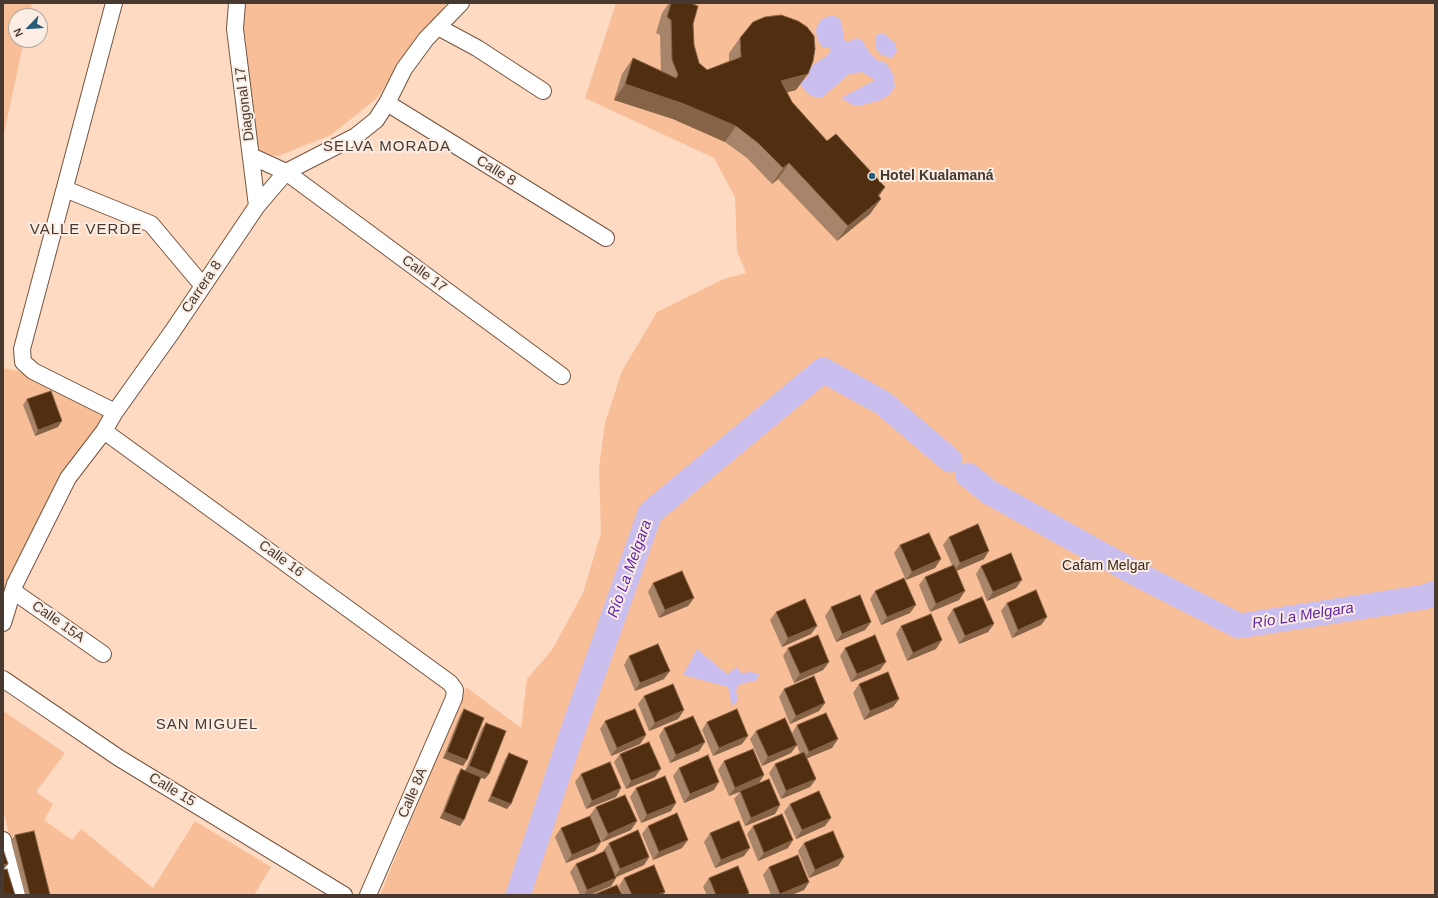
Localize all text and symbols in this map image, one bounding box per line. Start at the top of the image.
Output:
north arrow [8,8,48,48]
text: N [11,27,25,39]
street label: Diagonal 17 [232,66,258,142]
district label: SELVA MORADA [323,138,451,156]
street label: Calle 8 [473,152,519,190]
place label: Hotel Kualamaná [880,168,994,184]
marker: Hotel Kualamaná [867,171,877,181]
district label: VALLE VERDE [30,221,142,239]
street label: Calle 17 [398,252,450,296]
street label: Carrera 8 [179,258,225,316]
water label: Río La Melgara [604,518,656,620]
street label: Calle 16 [255,537,307,581]
park label: Cafam Melgar [1062,558,1150,574]
street label: Calle 15A [28,598,88,646]
water label: Río La Melgara [1251,599,1355,633]
district label: SAN MIGUEL [156,716,258,734]
street label: Calle 8A [395,765,431,821]
street label: Calle 15 [146,770,198,810]

